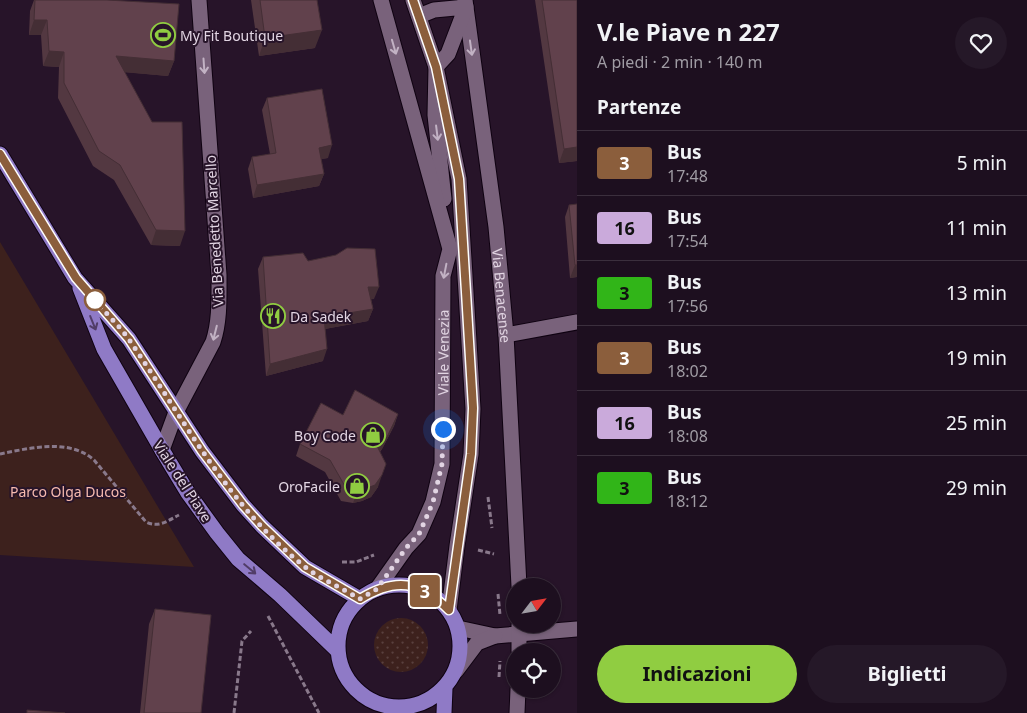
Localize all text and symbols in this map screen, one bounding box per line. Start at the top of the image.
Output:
text: V.le Piave n 227 [597,15,780,48]
button: heart [955,17,1007,69]
sports icon: My Fit Boutique [150,22,176,48]
place label: My Fit Boutique [180,26,283,45]
one-way arrow [390,38,400,54]
one-way arrow [466,40,476,56]
text: A piedi · 2 min · 140 m [597,51,762,73]
one-way arrow [200,58,209,74]
text: Partenze [597,94,681,120]
one-way arrow [432,124,442,140]
text: Bus [667,139,702,165]
text: 5 min [957,150,1007,176]
text: 3 [619,151,630,175]
street label: Via Benedetto Marcello [201,155,227,307]
text: 17:48 [667,165,708,187]
text: Bus [667,204,702,230]
text: 11 min [946,215,1007,241]
text: 16 [614,216,635,240]
text: 17:54 [667,230,708,252]
street label: Via Benacense [489,247,516,343]
one-way arrow [440,263,449,279]
text: Bus [667,269,702,295]
text: 13 min [946,280,1007,306]
text: 3 [619,281,630,305]
unlabelled marker [84,289,106,311]
text: 17:56 [667,295,708,317]
restaurant icon: Da Sadek [260,303,286,329]
place label: Da Sadek [290,307,352,326]
street label: Viale Venezia [433,309,452,395]
one-way arrow [89,315,99,330]
one-way arrow [210,324,219,340]
text: Bus [667,334,702,360]
text: 19 min [946,345,1007,371]
text: 3 [619,346,630,370]
text: 18:02 [667,360,708,382]
text: Bus [667,399,702,425]
text: 25 min [946,410,1007,436]
text: 16 [614,411,635,435]
your location [431,417,456,442]
shop icon: Boy Code [360,422,386,448]
text: 18:08 [667,425,708,447]
place label: Boy Code [294,426,356,445]
street label: Viale del Piave [150,437,217,526]
text: Bus [667,464,702,490]
shop icon: OroFacile [344,473,370,499]
text: 29 min [946,475,1007,501]
text: 3 [619,476,630,500]
place label: OroFacile [278,477,340,496]
park label: Parco Olga Ducos [10,482,126,501]
text: 18:12 [667,490,708,512]
one-way arrow [243,563,256,575]
line badge: 3 [409,575,441,607]
north arrow [506,578,561,632]
map controls [506,578,561,698]
text: 3 [420,579,430,603]
button: locate [506,643,561,698]
button: Indicazioni [597,645,797,703]
button: Biglietti [807,645,1007,703]

